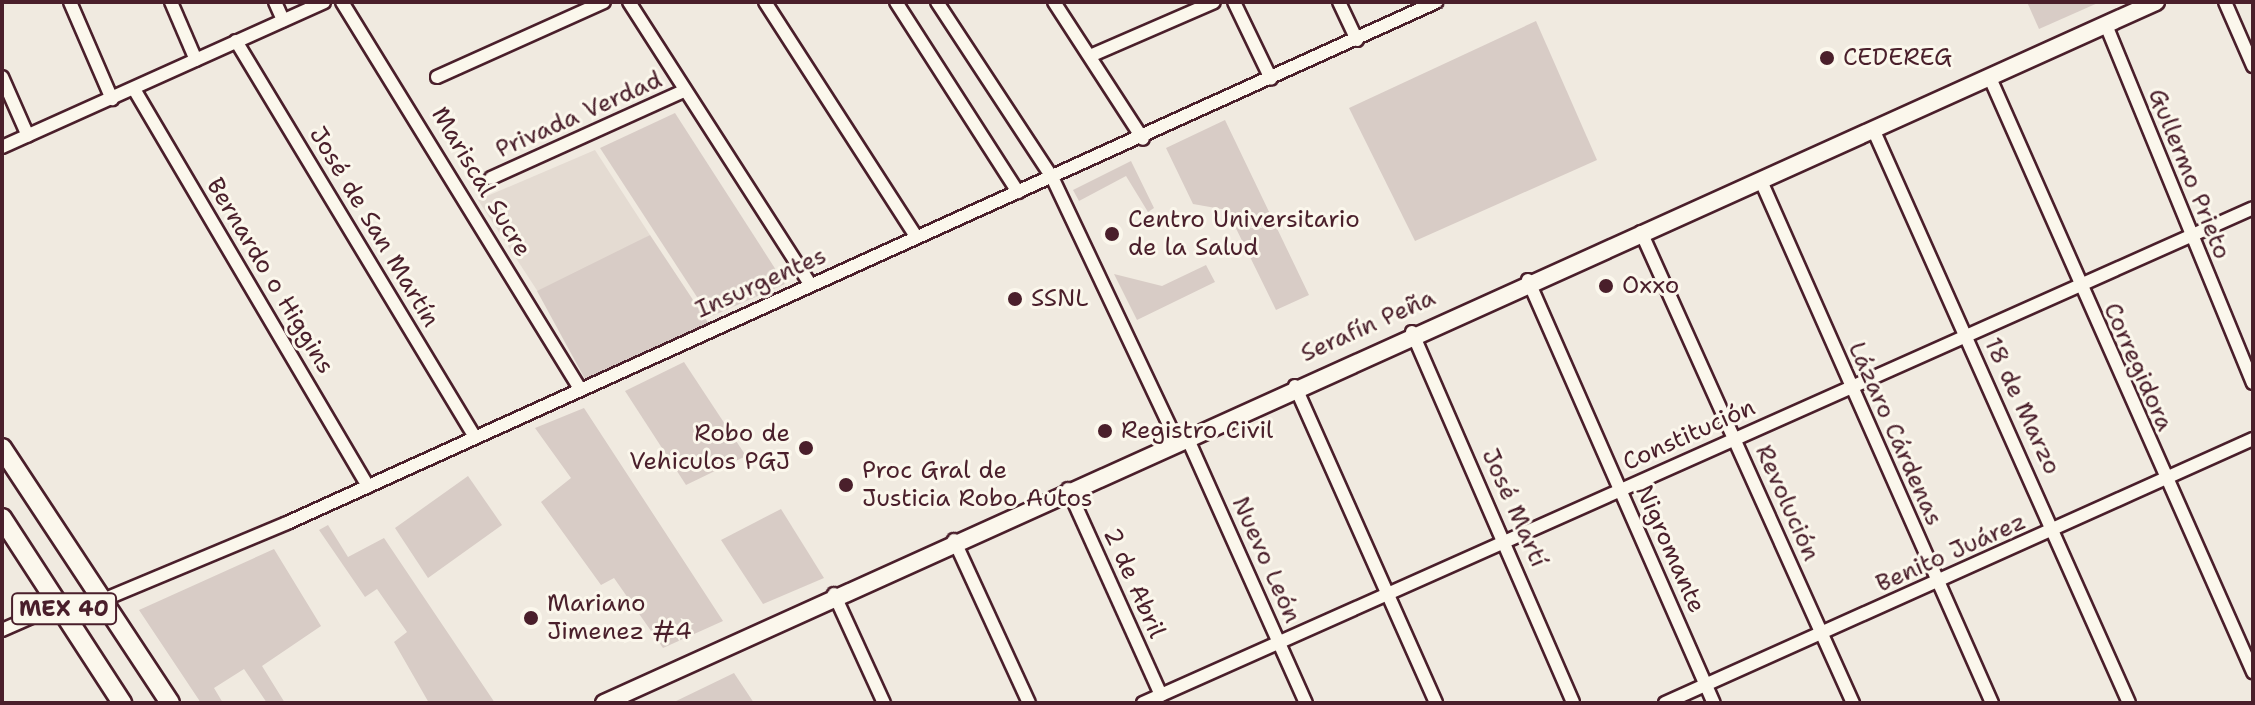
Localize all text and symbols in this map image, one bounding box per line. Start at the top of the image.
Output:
place label: CEDEREG [1843,44,1952,72]
marker: CEDEREG [1818,49,1836,67]
street label: Privada Verdad [491,65,667,165]
street label: Gullermo Prieto [2142,85,2236,263]
street label: Mariscal Sucre [425,102,537,262]
street label: José de San Martín [303,122,445,332]
street label: Bernardo o Higgins [200,173,340,379]
place label: Centro Universitario de la Salud [1128,206,1360,262]
marker: Centro Universitario de la Salud [1103,225,1121,243]
street label: Insurgentes [691,241,831,325]
place label: Oxxo [1622,272,1679,300]
marker: Oxxo [1597,277,1615,295]
street label: Serafín Peña [1296,284,1440,368]
place label: SSNL [1031,285,1089,313]
marker: SSNL [1006,290,1024,308]
street label: Corregidora [2097,298,2179,436]
street label: 18 de Marzo [1978,333,2066,479]
street label: Lázaro Cárdenas [1842,338,1948,530]
street label: Constitución [1618,393,1760,477]
place label: Registro Civil [1121,417,1273,445]
place label: Robo de Vehiculos PGJ [629,420,790,476]
marker: Registro Civil [1096,422,1114,440]
marker: Robo de Vehiculos PGJ [797,439,815,457]
street label: Revolución [1749,441,1825,565]
street label: José Martí [1475,444,1553,572]
place label: Proc Gral de Justicia Robo Autos [862,457,1093,513]
marker: Proc Gral de Justicia Robo Autos [837,476,855,494]
street label: Nigromante [1629,481,1711,617]
street label: Nuevo León [1225,492,1307,628]
street label: Benito Juárez [1872,507,2030,599]
street label: 2 de Abril [1097,523,1171,643]
place label: Mariano Jimenez #4 [547,590,692,646]
road number: MEX 40 [10,591,118,627]
marker: Mariano Jimenez #4 [522,609,540,627]

